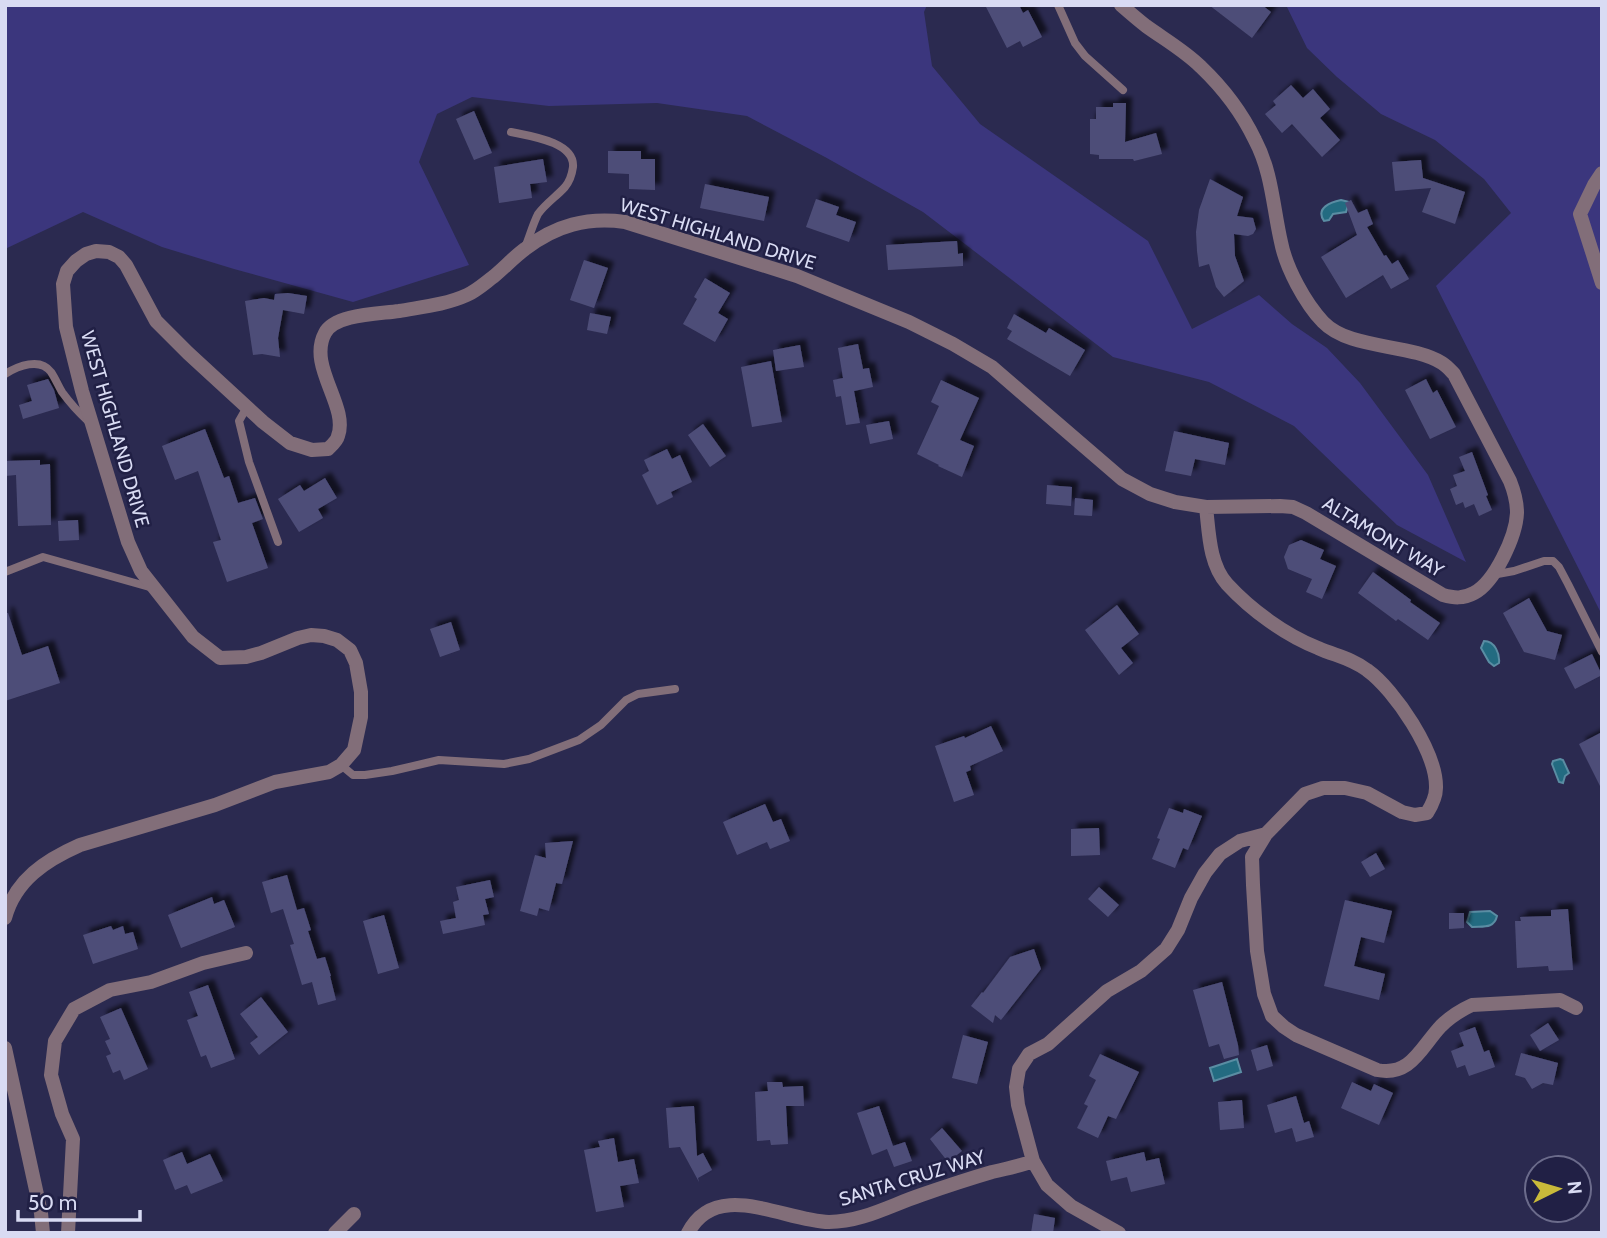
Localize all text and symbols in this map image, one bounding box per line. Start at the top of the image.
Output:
street label: WEST HIGHLAND DRIVE [617,193,819,275]
street label: WEST HIGHLAND DRIVE [76,328,154,530]
street label: ALTAMONT WAY [1318,492,1448,582]
street label: SANTA CRUZ WAY [836,1145,988,1211]
north arrow [1523,1154,1593,1224]
scale bar [18,1178,140,1222]
text: N [1562,1180,1586,1195]
text: 50 m [28,1190,77,1215]

